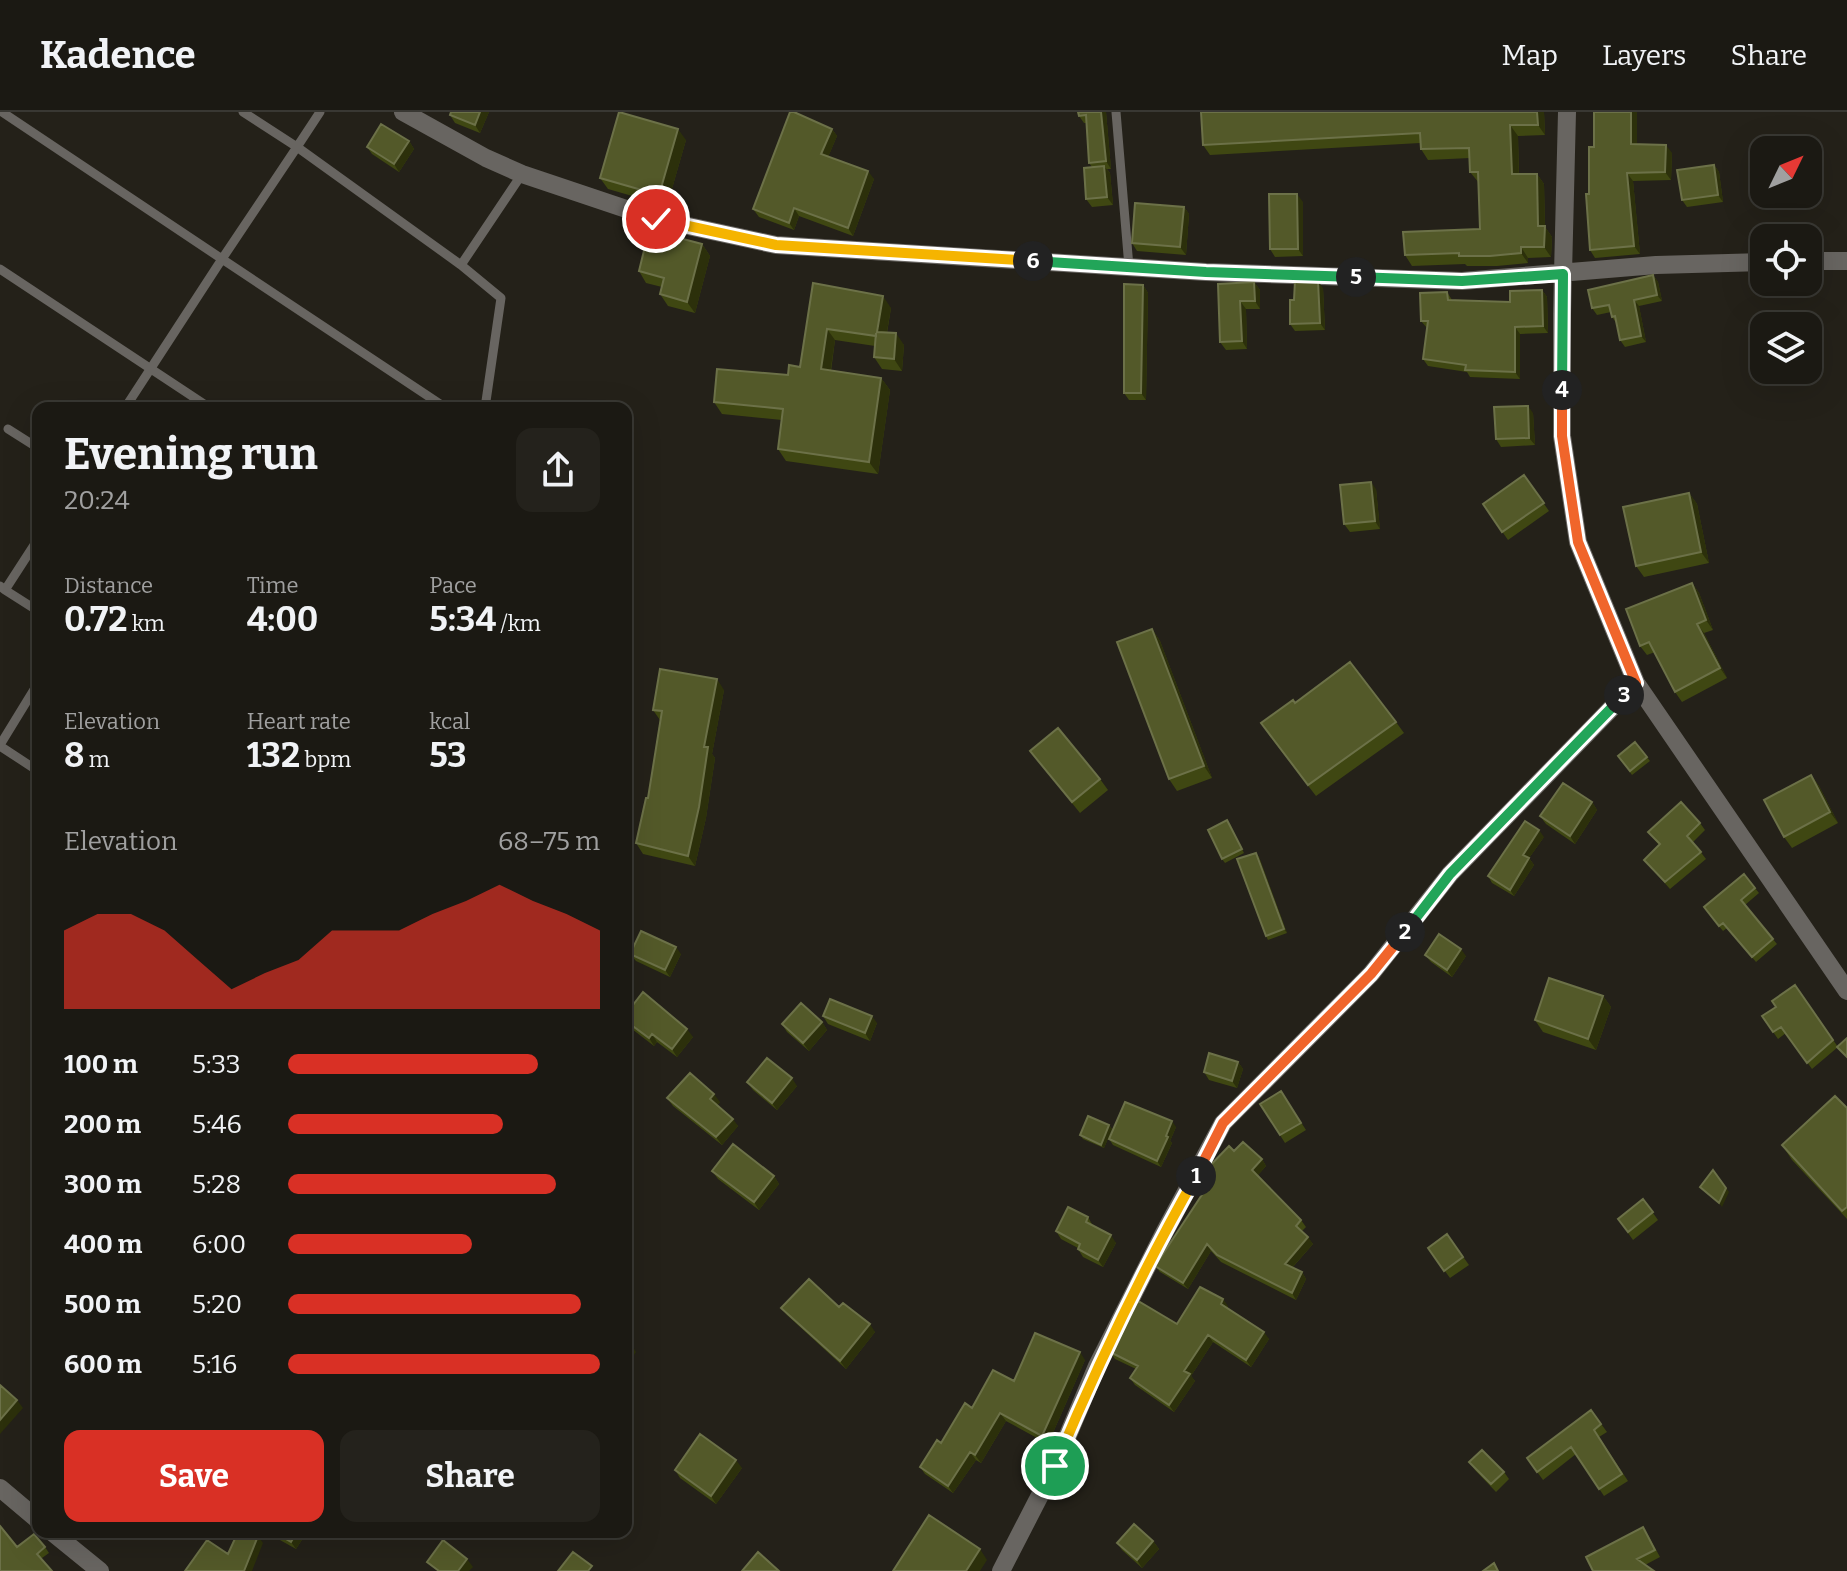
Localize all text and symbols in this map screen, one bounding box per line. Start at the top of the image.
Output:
text: Kadence [40,32,196,78]
text: Map [1501,39,1558,72]
text: Layers [1602,39,1686,72]
text: Share [1730,39,1807,72]
north arrow [1750,136,1822,208]
map controls [1750,136,1822,384]
pin [622,185,690,253]
icon: check [634,197,678,241]
button: locate [1750,224,1822,296]
pin: 6 [1013,241,1053,281]
text: 6 [1026,247,1040,274]
pin: 5 [1336,257,1376,297]
text: 5 [1350,263,1362,290]
button: layers [1750,312,1822,384]
pin: 4 [1542,370,1582,410]
text: 4 [1555,376,1569,403]
text: Evening run [64,428,318,481]
button: share [516,428,600,512]
text: 20:24 [64,485,130,516]
text: Distance [64,572,153,599]
text: Time [247,572,299,599]
text: Pace [429,572,477,599]
text: 0.72 [64,599,127,640]
text: 4:00 [247,599,318,640]
text: 5:34 [429,599,496,640]
text: km [127,610,165,637]
text: /km [496,610,541,637]
pin: 3 [1604,675,1644,715]
text: 3 [1618,681,1630,708]
text: Elevation [64,708,160,735]
text: Heart rate [247,708,351,735]
text: kcal [429,708,470,735]
text: 8 [64,735,84,776]
text: 132 [247,735,300,776]
text: 53 [429,735,467,776]
text: m [84,746,110,773]
text: bpm [300,746,351,773]
text: Elevation [64,826,177,857]
text: 68–75 m [498,826,600,857]
pin: 2 [1385,912,1425,952]
text: 2 [1399,918,1411,945]
text: 100 m [64,1049,138,1080]
text: 5:33 [192,1049,241,1080]
text: 200 m [64,1109,141,1140]
text: 5:46 [192,1109,242,1140]
pin: 1 [1176,1156,1216,1196]
text: 1 [1191,1162,1201,1189]
text: 300 m [64,1169,141,1200]
text: 5:28 [192,1169,241,1200]
text: 400 m [64,1229,142,1260]
text: 6:00 [192,1229,246,1260]
text: 500 m [64,1289,141,1320]
text: 5:20 [192,1289,242,1320]
text: 600 m [64,1349,142,1380]
text: 5:16 [192,1349,237,1380]
button: Save [64,1430,324,1522]
button: Share [340,1430,600,1522]
pin [1021,1432,1089,1500]
icon: arrive [1033,1444,1077,1488]

